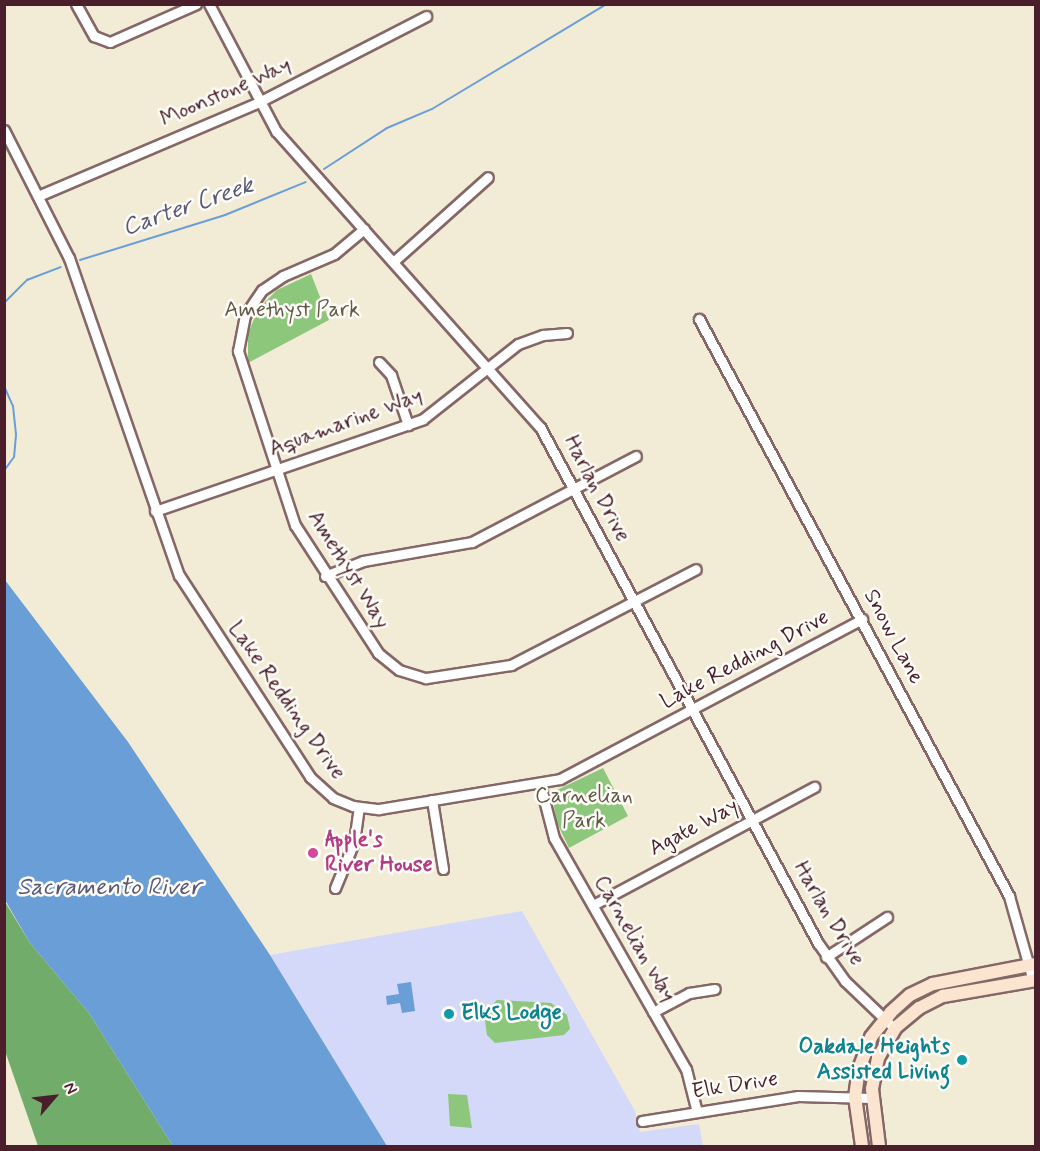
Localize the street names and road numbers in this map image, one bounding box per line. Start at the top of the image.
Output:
street label: Moonstone Way [155,52,297,134]
street label: Aquamarine Way [264,383,428,463]
street label: Harlan Drive [557,432,635,546]
street label: Amethyst Way [301,506,395,634]
street label: Snow Lane [857,585,929,689]
street label: Lake Redding Drive [659,606,831,714]
street label: Lake Redding Drive [224,620,348,782]
street label: Agate Way [643,793,745,863]
street label: Harlan Drive [787,858,869,970]
street label: Carnelian Way [586,869,682,1009]
street label: Elk Drive [691,1066,779,1106]

